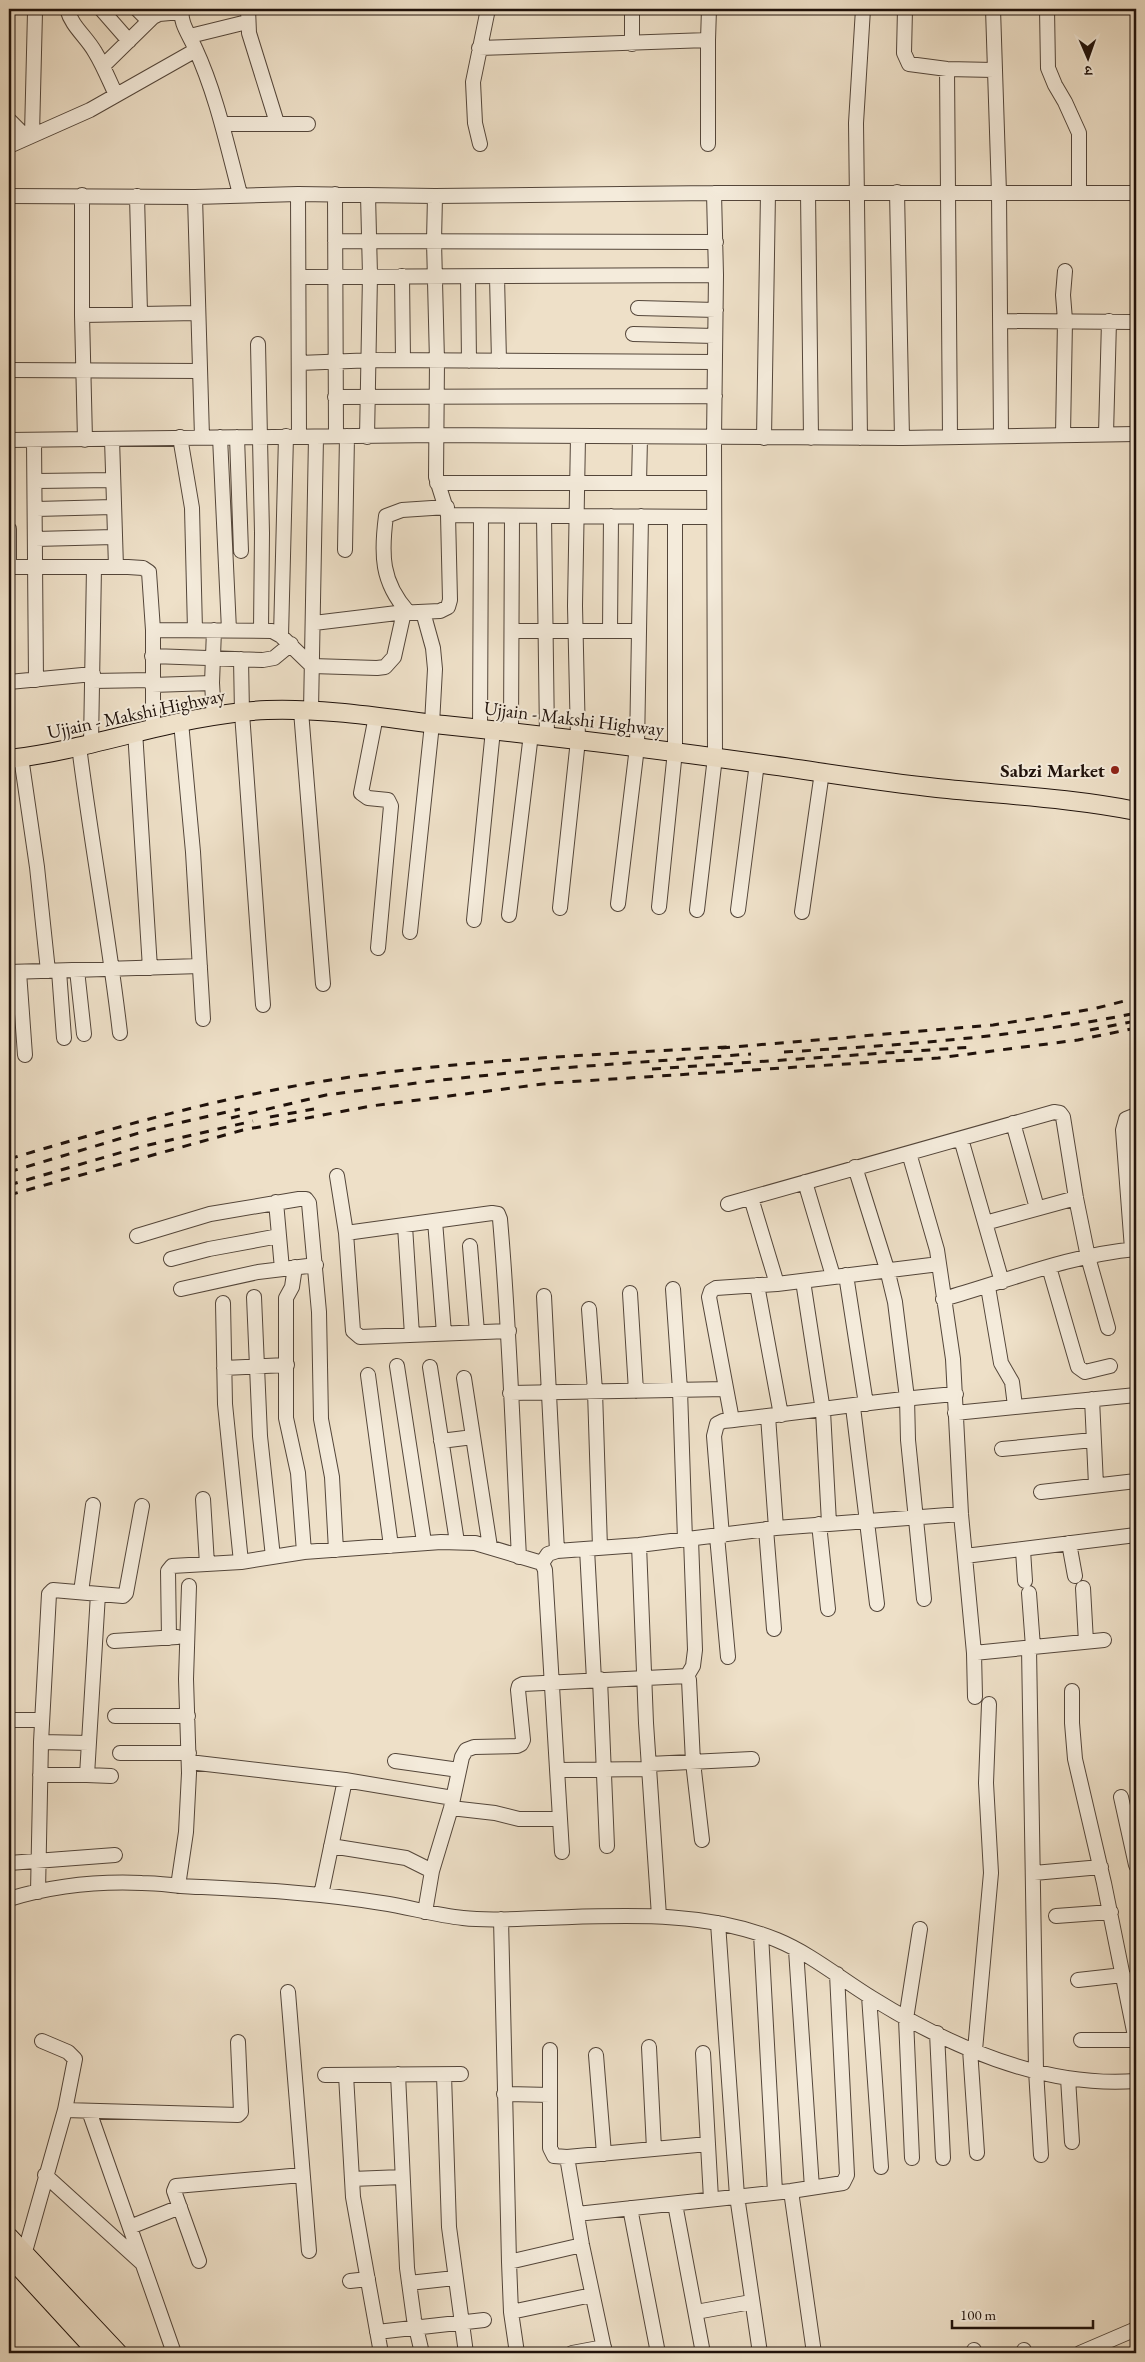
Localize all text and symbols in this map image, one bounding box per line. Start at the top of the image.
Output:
north arrow [1062,32,1112,82]
text: उ [1084,62,1093,80]
street label: Ujjain - Makshi Highway [45,682,228,745]
street label: Ujjain - Makshi Highway [482,695,666,742]
place label: Sabzi Market [1000,758,1105,783]
marker: Sabzi Market [1109,764,1121,776]
scale bar [952,2297,1094,2329]
text: 100 m [960,2305,997,2324]

